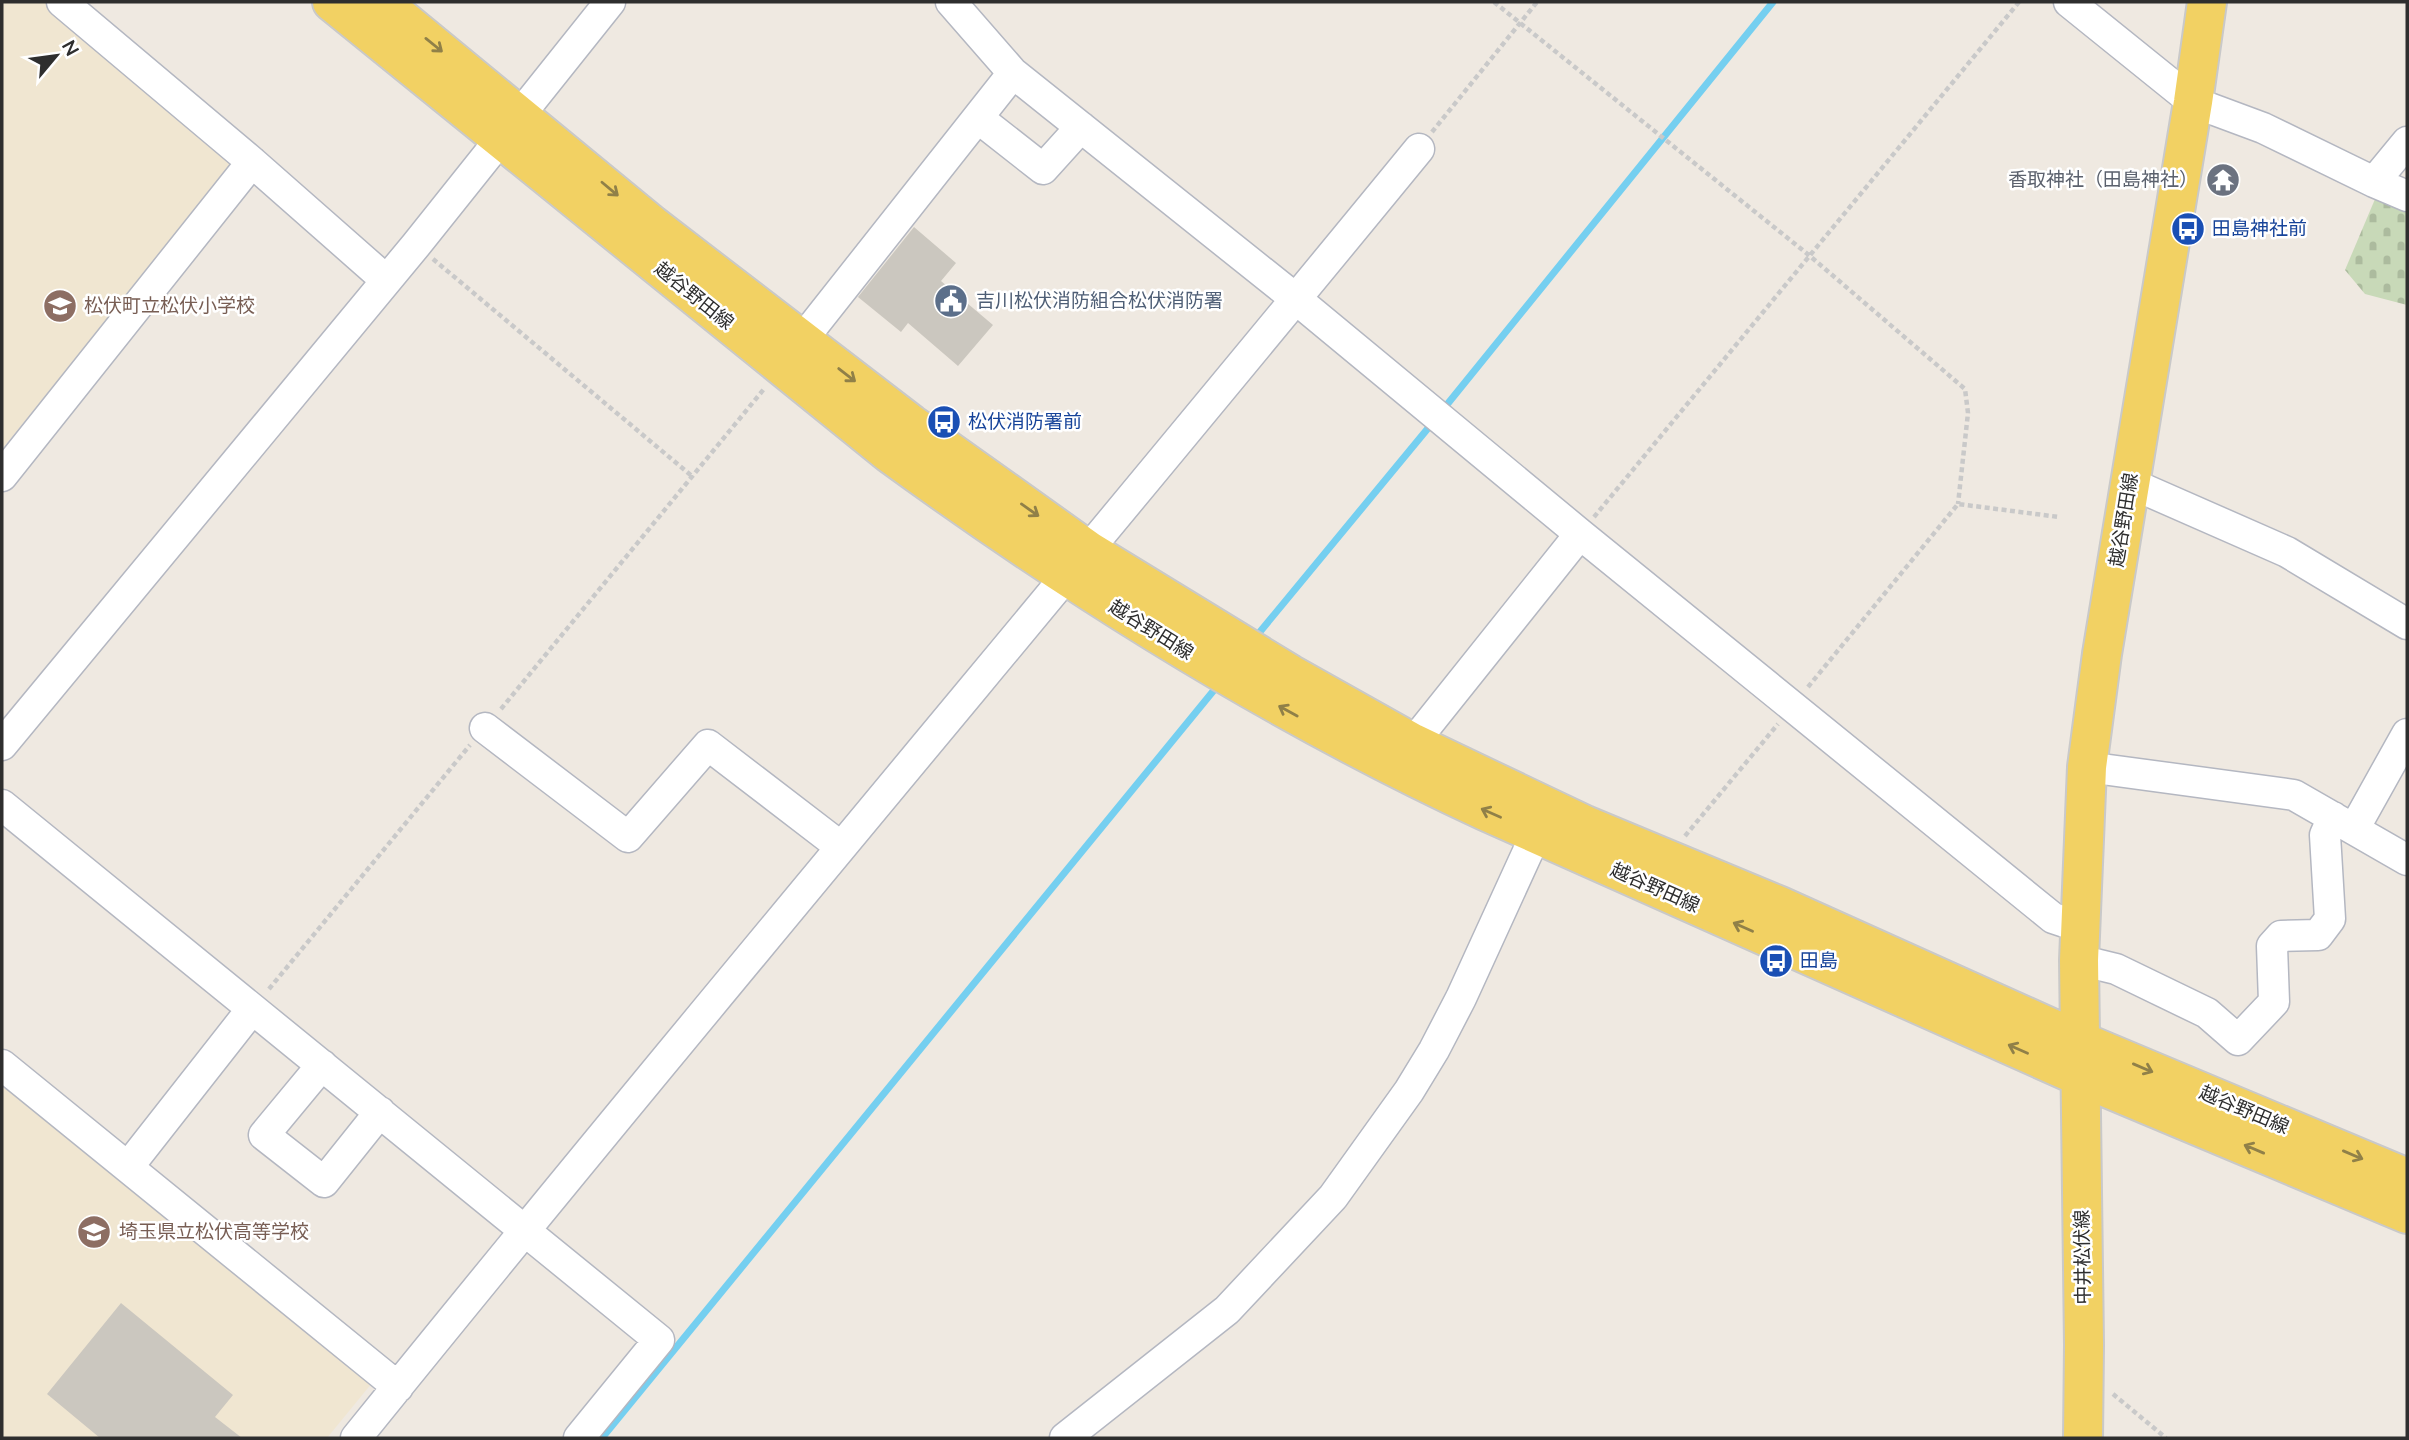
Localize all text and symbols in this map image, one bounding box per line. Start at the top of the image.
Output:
north arrow [21,21,91,91]
text: N [55,36,85,61]
one-way arrow [425,37,443,52]
temple icon: 香取神社（田島神社） [2204,161,2242,199]
place label: 香取神社（田島神社） [2008,167,2198,193]
one-way arrow [601,181,619,197]
bus stop icon: 田島神社前 [2169,210,2207,248]
place label: 田島神社前 [2212,216,2307,242]
street label: 越谷野田線 [649,256,739,336]
public building icon: 吉川松伏消防組合松伏消防署 [932,282,970,320]
school or university icon: 松伏町立松伏小学校 [41,287,79,325]
place label: 吉川松伏消防組合松伏消防署 [976,288,1223,314]
place label: 松伏町立松伏小学校 [84,293,255,319]
one-way arrow [837,367,856,382]
bus stop icon: 松伏消防署前 [925,403,963,441]
place label: 松伏消防署前 [968,409,1082,435]
street label: 越谷野田線 [2104,471,2144,569]
one-way arrow [1020,503,1039,517]
street label: 越谷野田線 [1104,594,1198,666]
one-way arrow [1279,703,1299,717]
one-way arrow [1481,806,1502,820]
street label: 越谷野田線 [1606,857,1704,919]
one-way arrow [1733,920,1754,933]
bus stop icon: 田島 [1757,942,1795,980]
place label: 田島 [1800,948,1838,974]
one-way arrow [2008,1042,2029,1055]
one-way arrow [2132,1062,2154,1075]
street label: 越谷野田線 [2195,1079,2293,1141]
one-way arrow [2244,1142,2265,1155]
one-way arrow [2342,1150,2363,1163]
street label: 中井松伏線 [2069,1209,2097,1305]
school or university icon: 埼玉県立松伏高等学校 [75,1213,113,1251]
place label: 埼玉県立松伏高等学校 [119,1219,309,1245]

